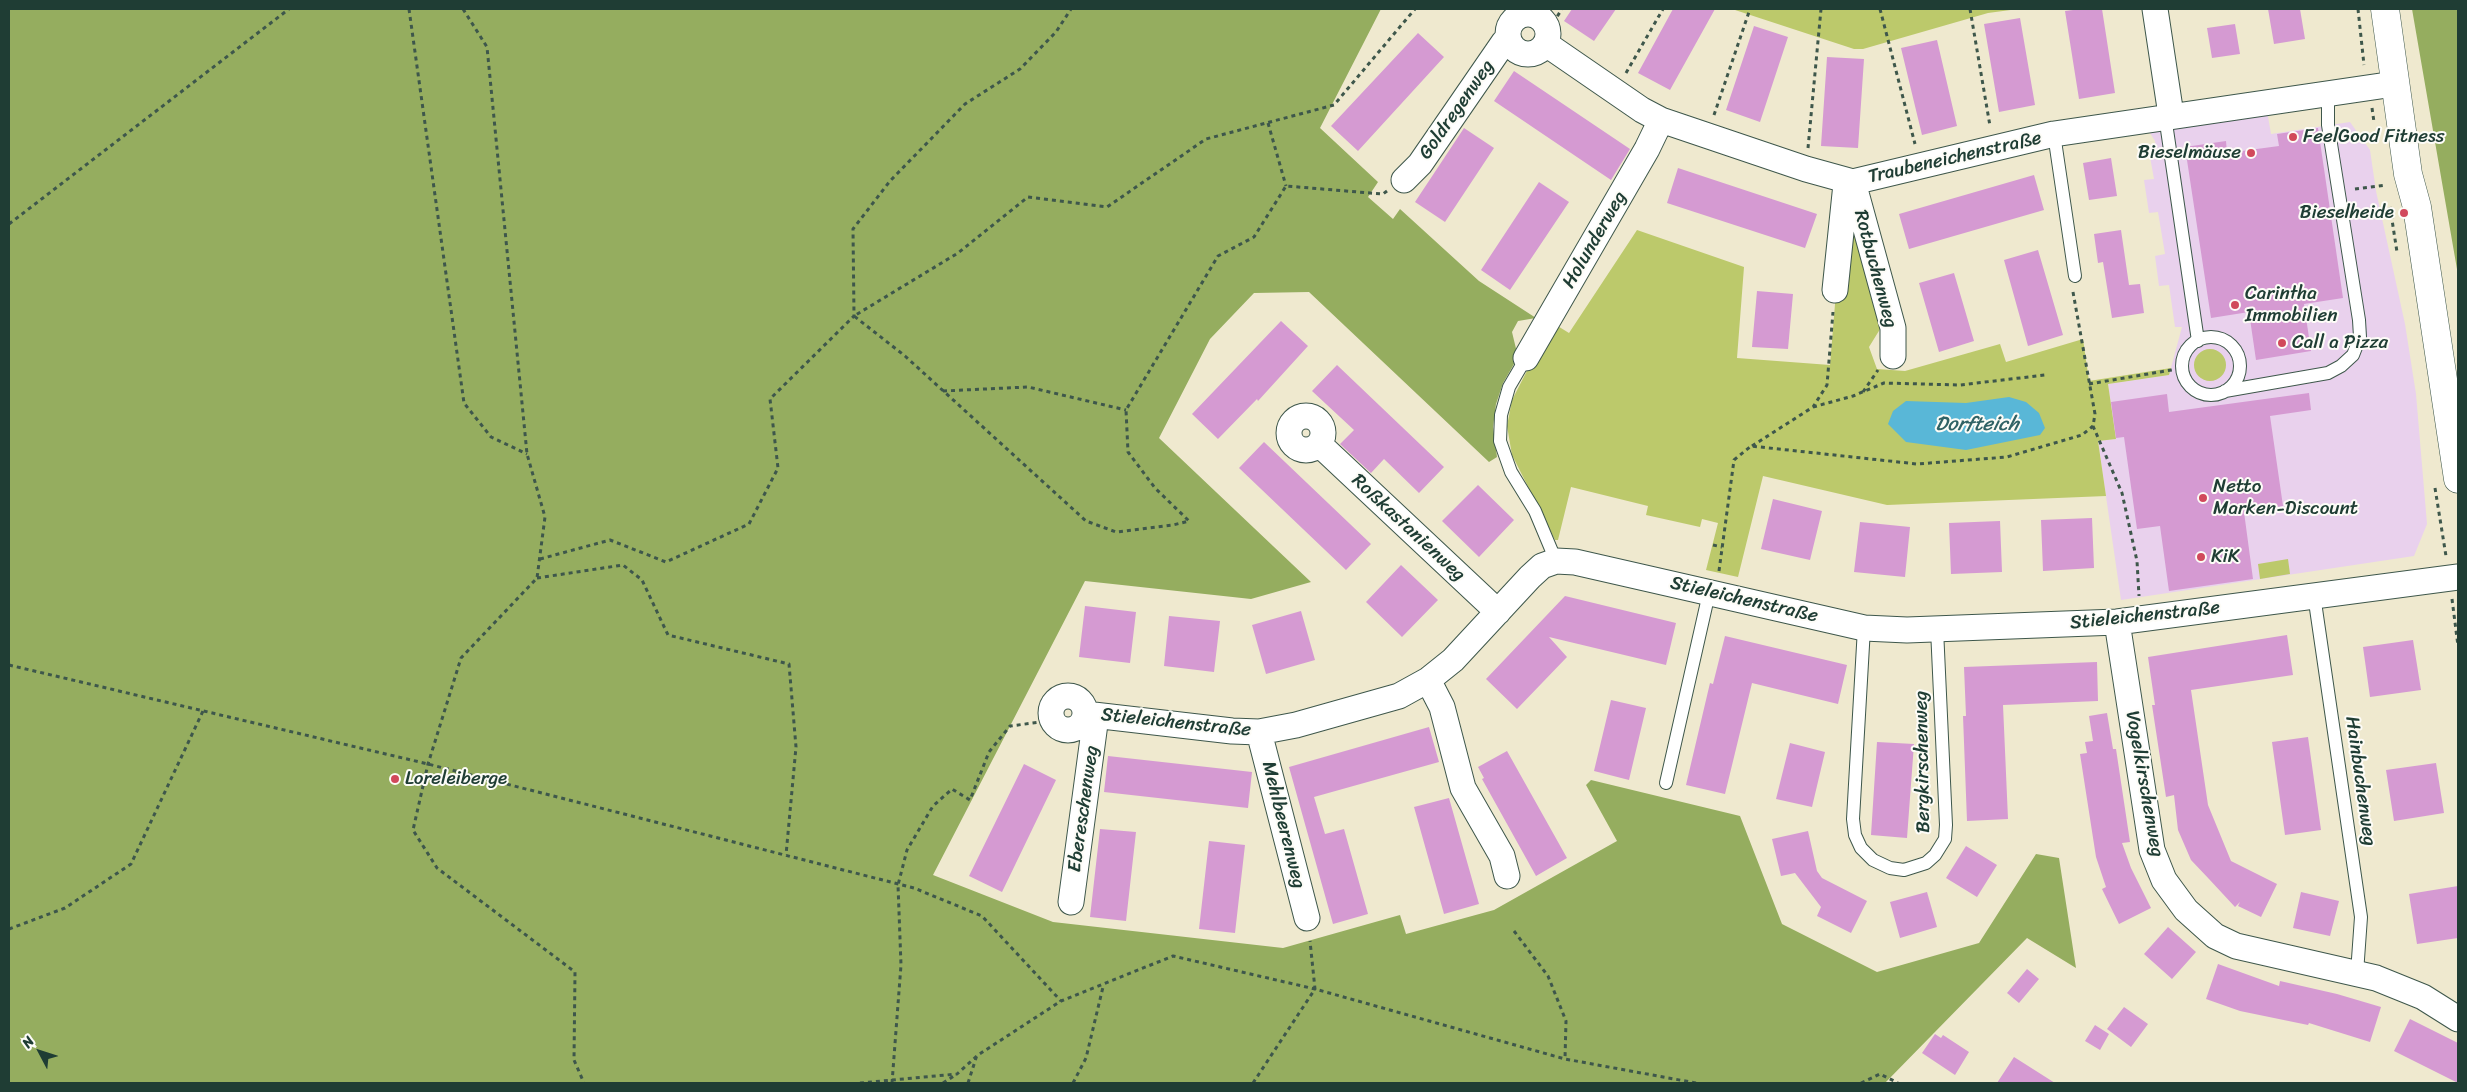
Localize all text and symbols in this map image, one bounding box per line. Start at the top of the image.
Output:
street label: Goldregenweg [1414,56,1500,164]
place label: FeelGood Fitness [2303,126,2445,148]
street label: Traubeneichenstraße [1866,127,2044,189]
marker: FeelGood Fitness [2287,131,2299,143]
place label: Bieselmäuse [2138,142,2241,164]
marker: Bieselmäuse [2245,147,2257,159]
street label: Holunderweg [1558,187,1632,293]
place label: Bieselheide [2300,202,2394,224]
marker: Bieselheide [2398,207,2410,219]
street label: Rotbuchenweg [1848,208,1902,330]
place label: Carintha Immobilien [2245,283,2337,327]
marker: Carintha Immobilien [2229,299,2241,311]
place label: Call a Pizza [2292,332,2388,354]
marker: Call a Pizza [2276,337,2288,349]
water label: Dorfteich [1935,413,2019,437]
street label: Roßkastanienweg [1346,469,1470,587]
place label: Netto Marken-Discount [2213,476,2358,520]
marker: Netto Marken-Discount [2197,492,2209,504]
place label: KiK [2211,546,2239,568]
marker: KiK [2195,551,2207,563]
street label: Stieleichenstraße [1668,572,1820,628]
street label: Stieleichenstraße [2069,597,2221,635]
street label: Bergkirschenweg [1910,691,1936,833]
street label: Stieleichenstraße [1100,704,1252,742]
street label: Vogelkirschenweg [2120,709,2168,859]
street label: Hainbuchenweg [2340,715,2380,847]
street label: Ebereschenweg [1064,744,1104,874]
street label: Mehlbeerenweg [1256,759,1310,891]
place label: Loreleiberge [405,768,507,790]
marker: Loreleiberge [389,773,401,785]
north arrow [15,1027,65,1077]
text: N [15,1030,41,1054]

